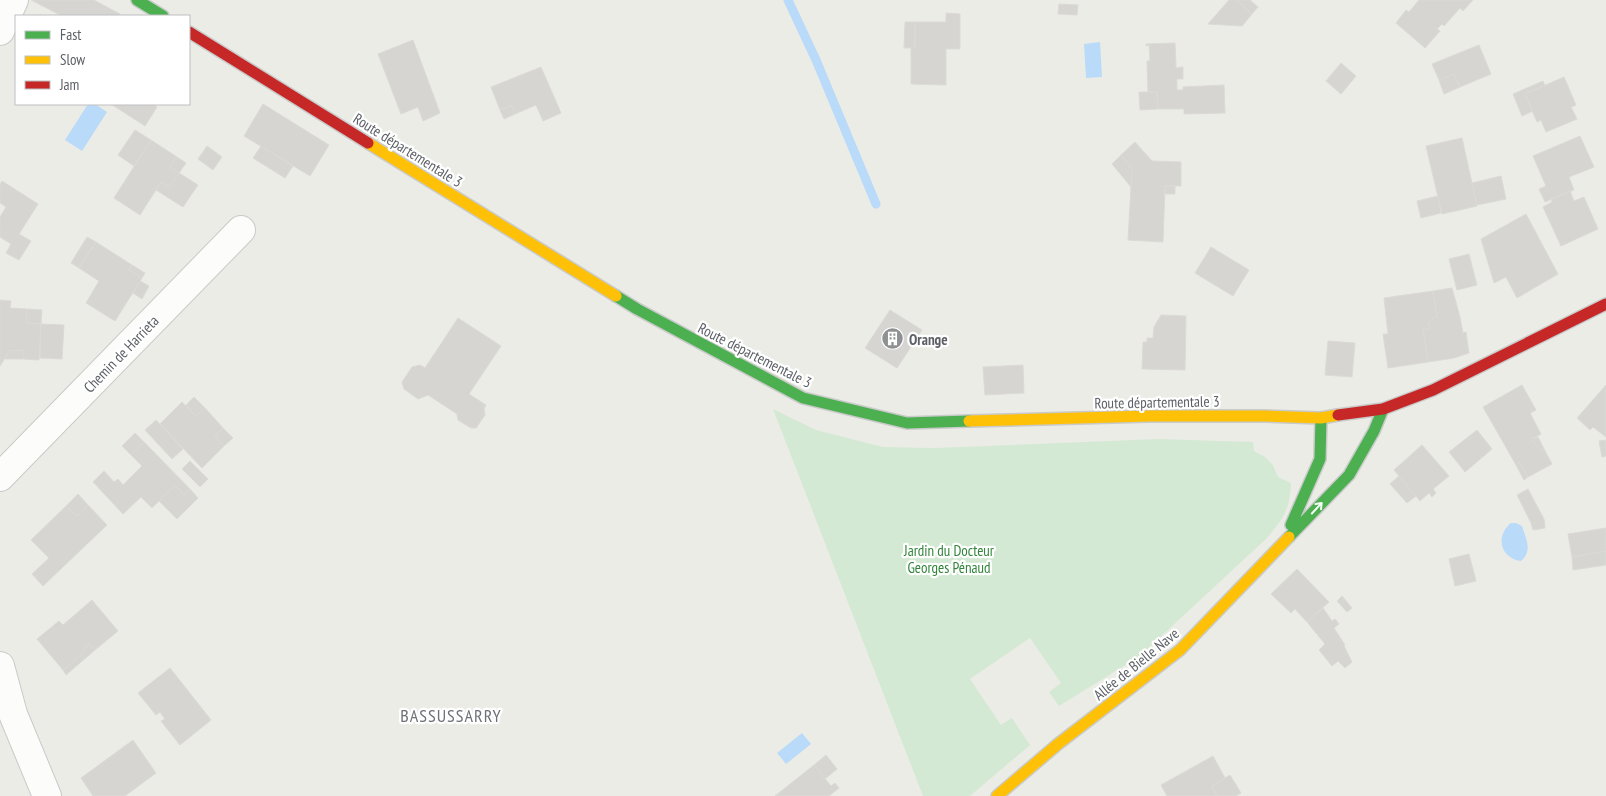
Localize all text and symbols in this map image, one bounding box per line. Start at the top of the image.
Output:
legend [15,15,190,105]
text: Fast [60,25,81,44]
text: Slow [60,50,85,69]
text: Jam [59,75,79,94]
street label: Route départementale 3 [350,109,466,191]
street label: Chemin de Harrieta [79,311,163,397]
street label: Route départementale 3 [695,318,815,392]
building icon: Orange [881,327,905,351]
place label: Orange [909,330,948,349]
street label: Route départementale 3 [1094,391,1220,413]
one-way arrow [1311,502,1324,514]
park label: Jardin du Docteur Georges Pénaud [903,541,995,577]
street label: Allée de Bielle Nave [1089,624,1183,704]
district label: BASSUSSARRY [400,704,502,727]

